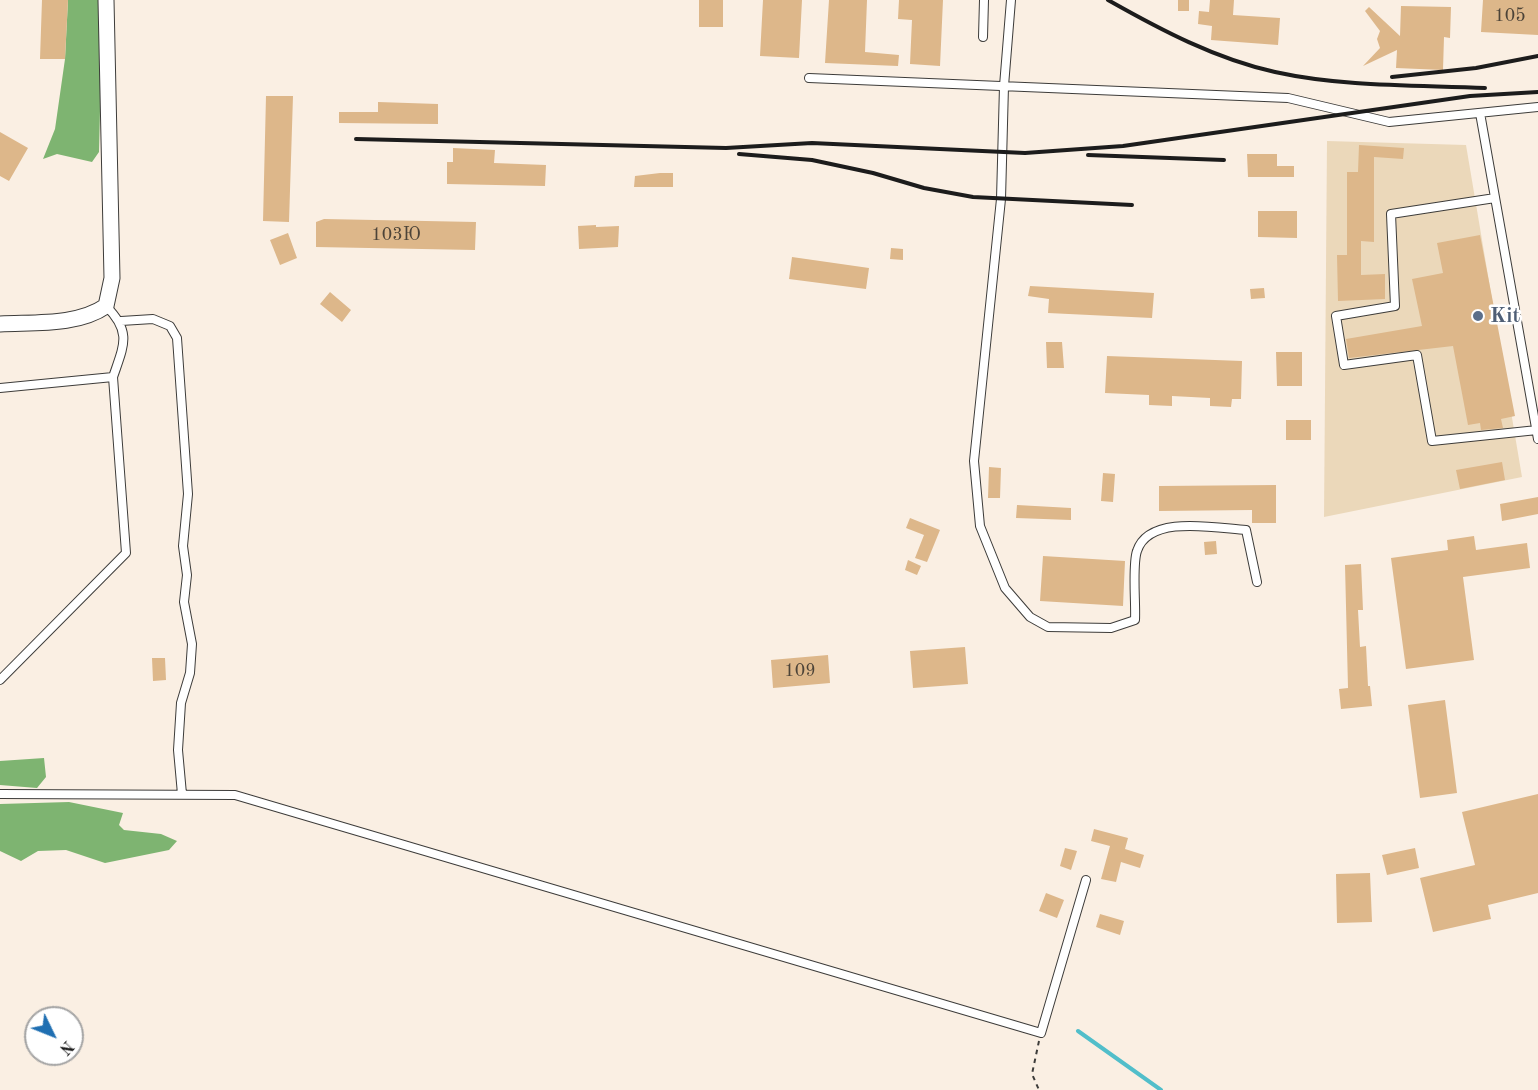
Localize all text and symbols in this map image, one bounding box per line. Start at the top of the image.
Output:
house number: 105 [1494,5,1526,27]
house number: 103Ю [371,224,421,246]
place label: Kit [1490,303,1520,329]
marker: Kit [1471,309,1485,323]
house number: 109 [784,660,816,682]
north arrow [24,1006,84,1066]
text: N [56,1037,76,1057]

